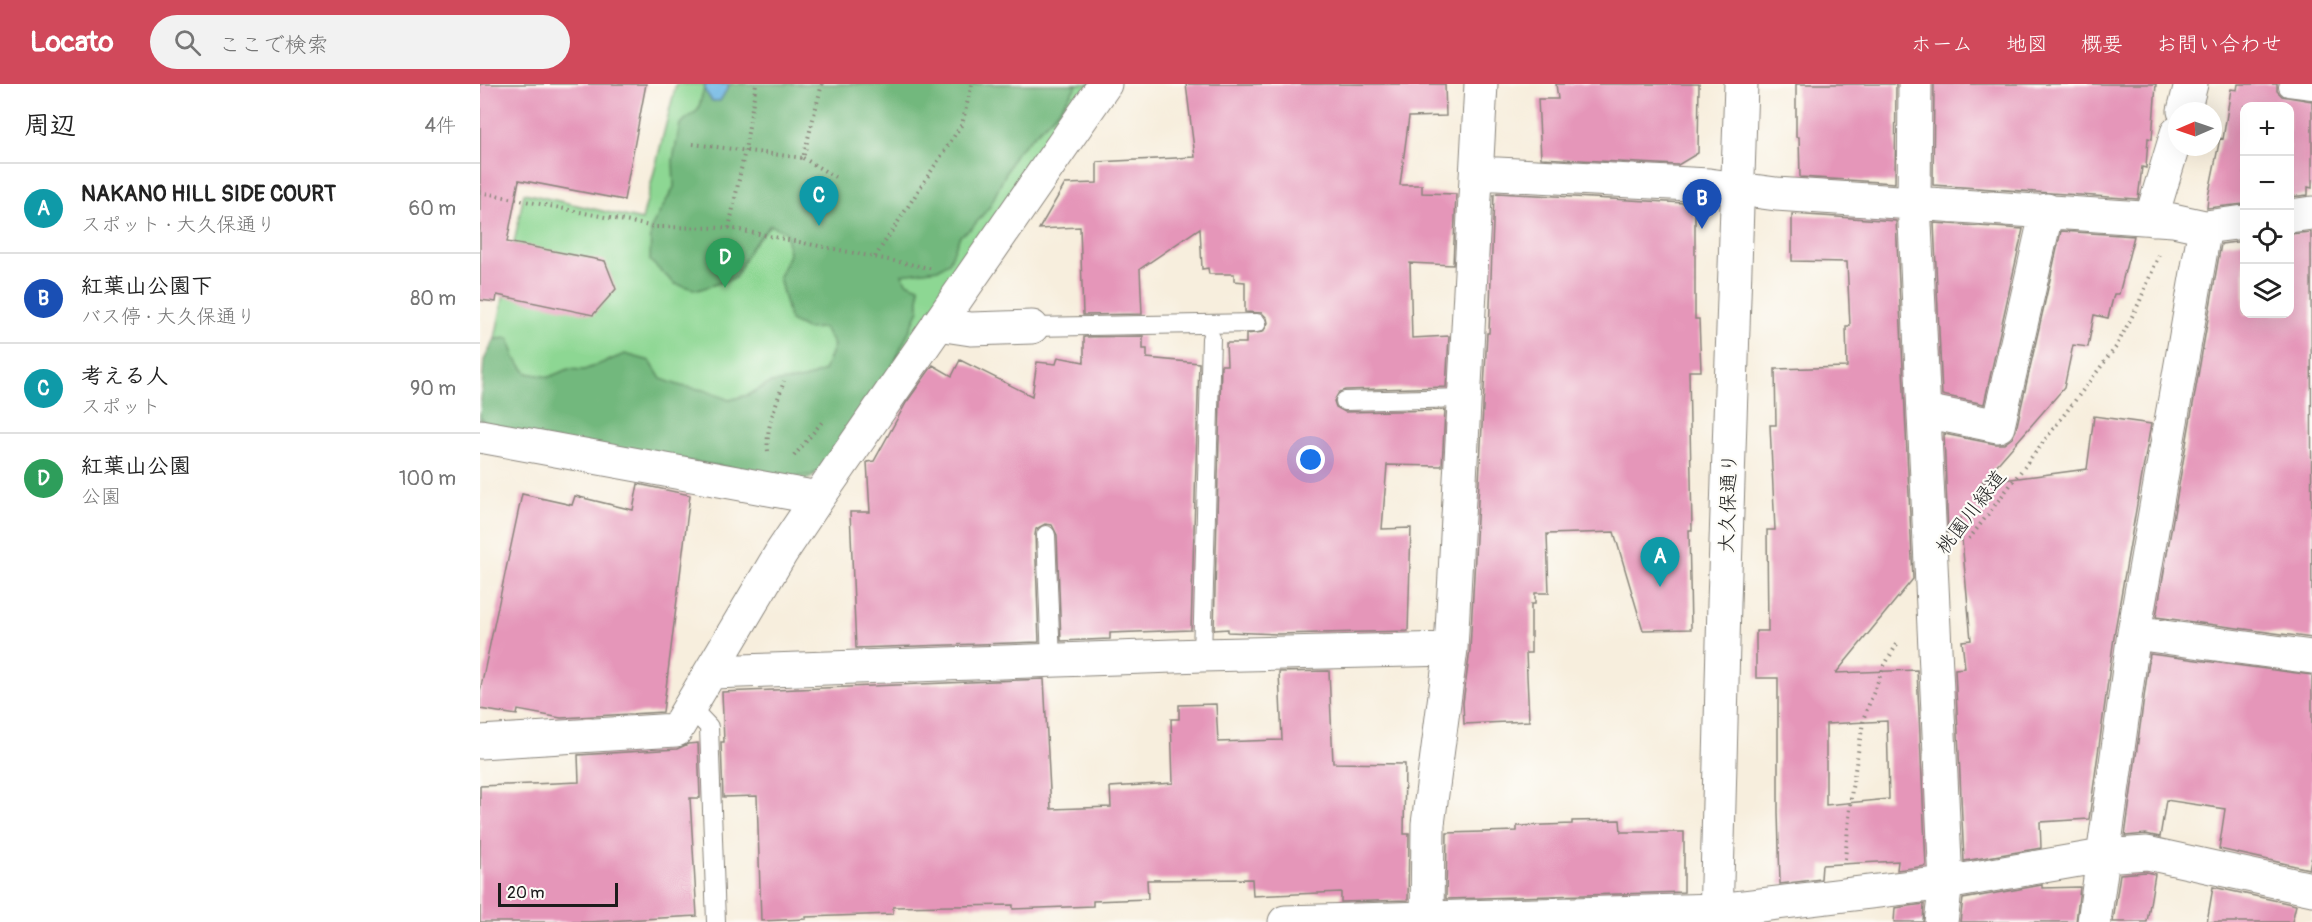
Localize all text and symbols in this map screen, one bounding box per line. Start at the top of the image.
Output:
search box [150,15,570,69]
text: Locato [30,25,114,60]
icon: search [171,26,204,59]
text: ここで検索 [219,31,329,59]
text: ホーム [1911,31,1973,58]
text: 地図 [2006,31,2048,58]
text: 概要 [2081,31,2123,58]
text: お問い合わせ [2156,31,2282,58]
north arrow [2168,102,2222,156]
map controls [2240,102,2294,318]
button: + [2240,102,2294,156]
text: 周辺 [24,110,76,142]
text: 4件 [424,113,456,138]
button: − [2240,156,2294,210]
pin: C [800,176,838,226]
text: NAKANO HILL SIDE COURT [81,180,336,208]
pin: B [1682,180,1722,229]
text: A [37,196,50,221]
text: 60 m [409,196,456,221]
button: locate [2240,210,2294,264]
text: スポット · 大久保通り [81,212,276,237]
pin: D [706,238,744,288]
button: layers [2240,264,2294,318]
text: 紅葉山公園下 [81,272,213,300]
text: B [38,286,49,311]
text: 80 m [410,286,456,311]
text: バス停 · 大久保通り [81,304,256,329]
text: 考える人 [81,362,168,390]
text: C [37,376,50,401]
text: 90 m [410,376,456,401]
text: スポット [81,394,161,419]
your location [1296,445,1325,474]
text: 紅葉山公園 [81,452,191,480]
street label: 大久保通り [1714,453,1742,553]
street label: 桃園川緑道 [1930,465,2012,559]
text: D [37,466,50,491]
text: 100 m [399,466,456,491]
text: 公園 [81,484,121,509]
pin: A [1640,538,1680,587]
scale bar [498,880,618,908]
text: 20 m [507,883,545,903]

